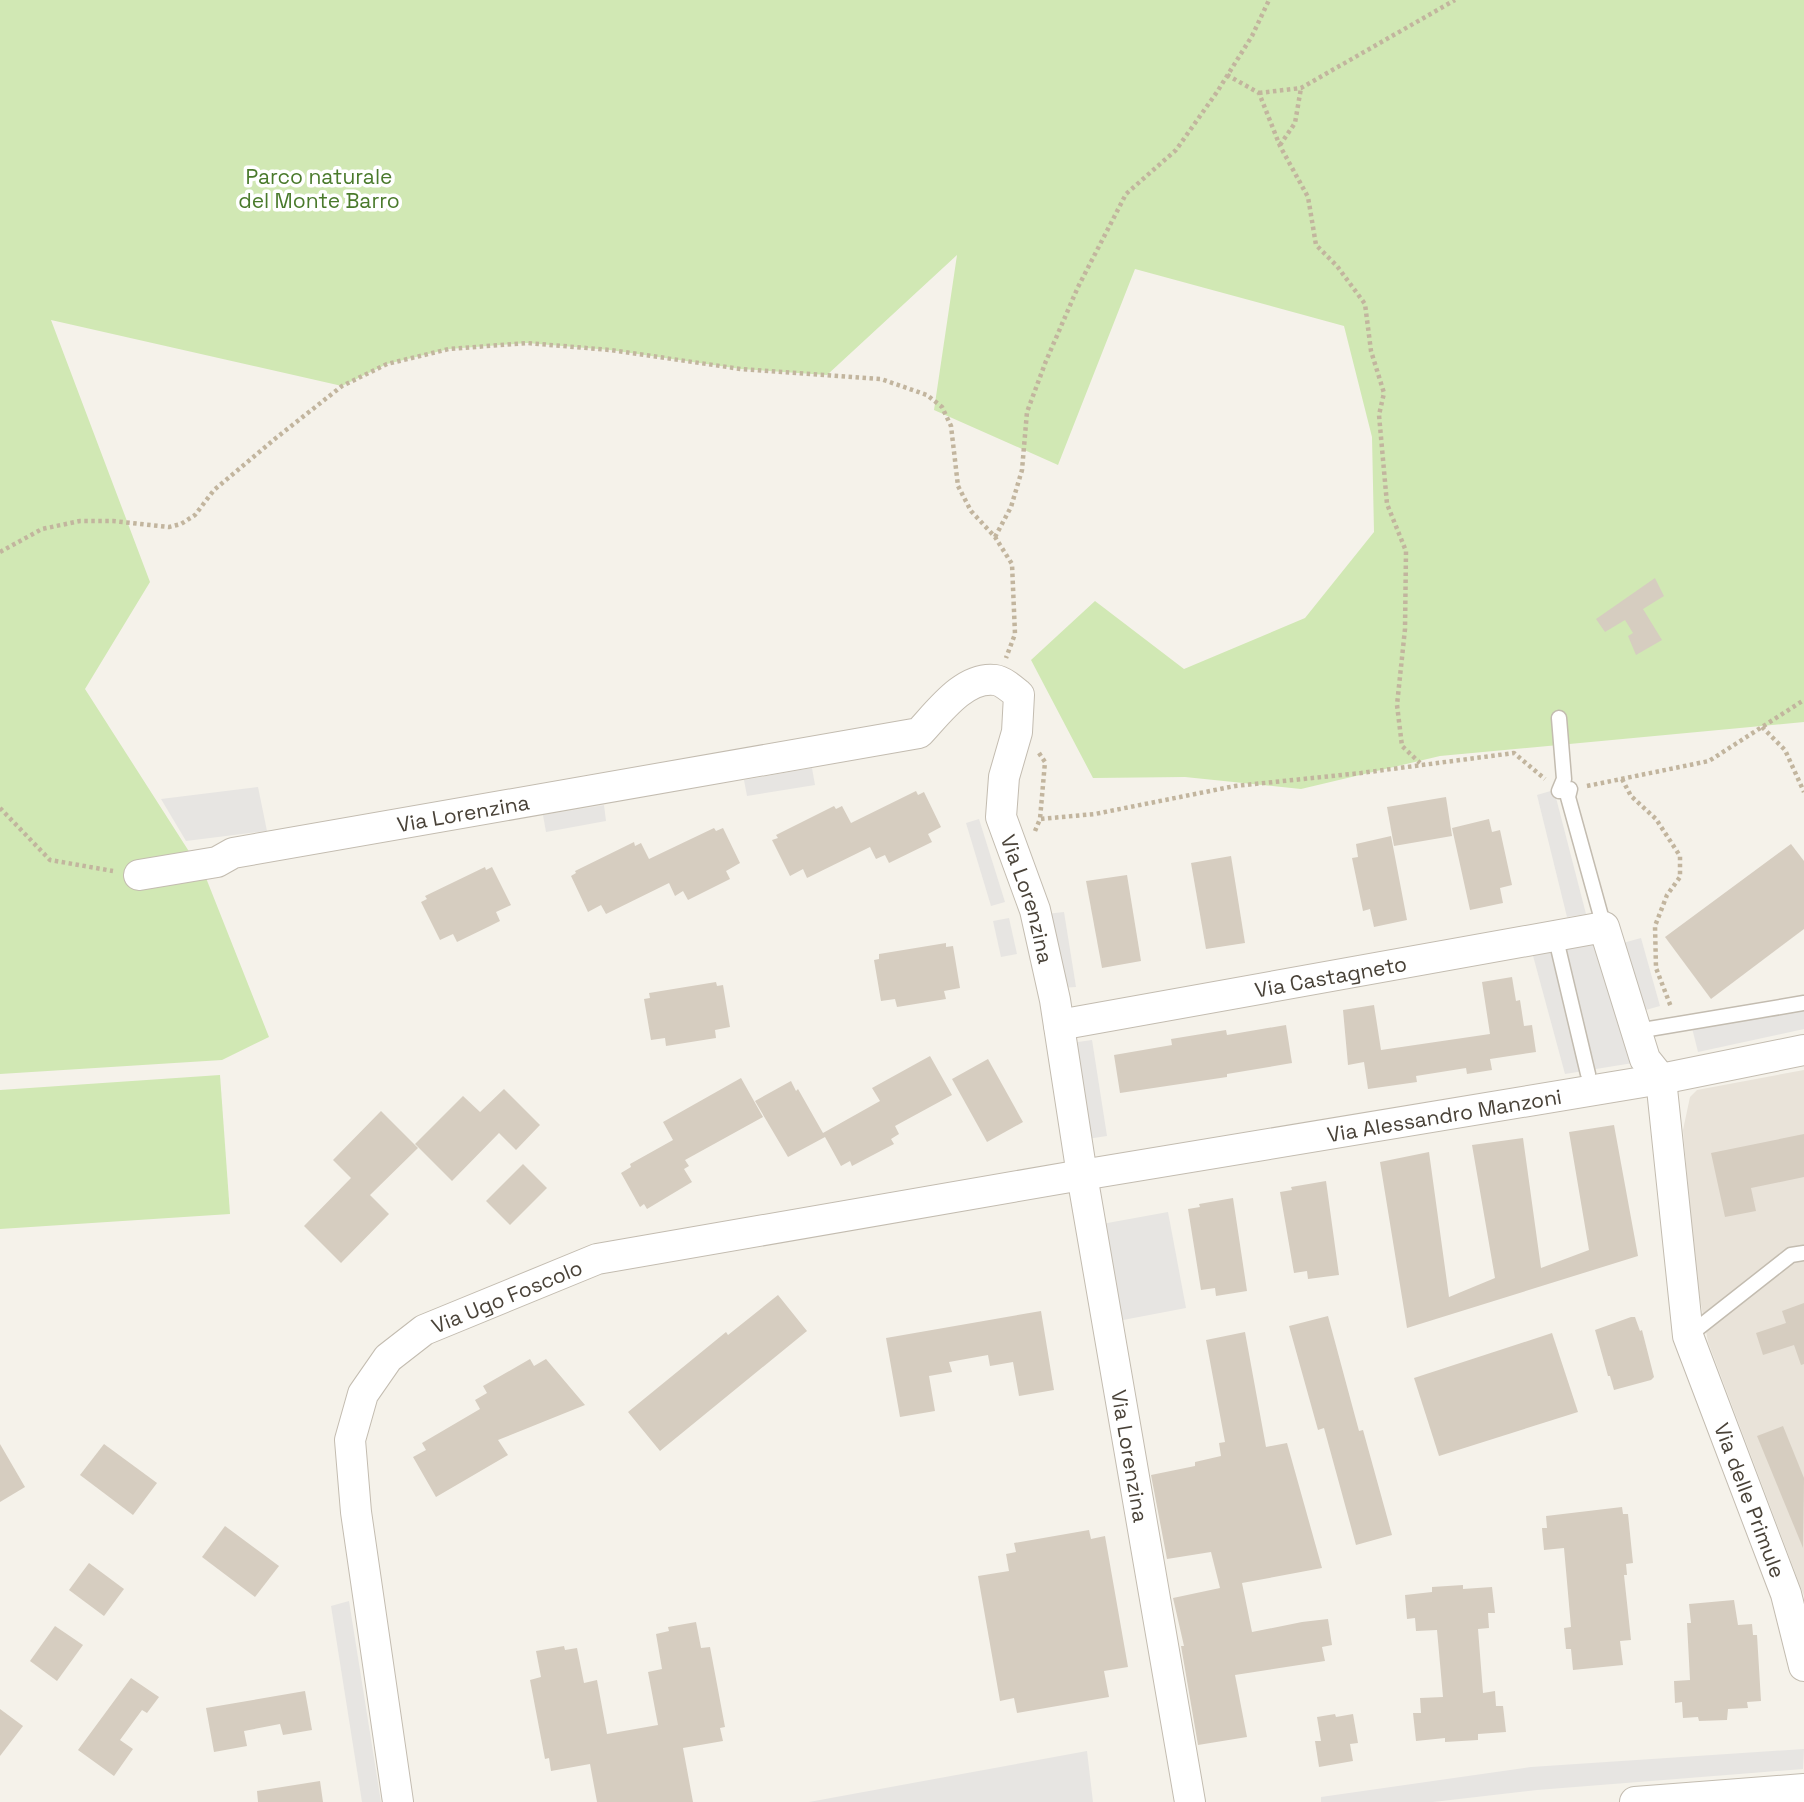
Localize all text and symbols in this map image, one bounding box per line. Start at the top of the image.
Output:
park label: Parco naturale del Monte Barro [238,163,400,214]
street label: Via Lorenzina [395,788,531,838]
street label: Via Lorenzina [995,831,1060,966]
street label: Via Castagneto [1252,949,1409,1003]
street label: Via Alessandro Manzoni [1325,1082,1564,1148]
street label: Via Ugo Foscolo [427,1253,586,1339]
street label: Via Lorenzina [1106,1388,1155,1524]
street label: Via delle Primule [1709,1419,1792,1582]

